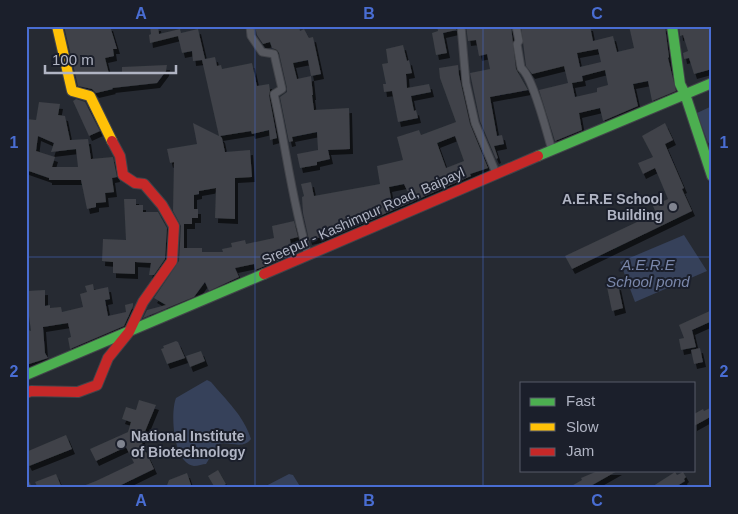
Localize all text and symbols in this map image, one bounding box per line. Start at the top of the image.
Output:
text: A [135,5,147,22]
text: B [363,5,375,22]
text: C [591,5,603,22]
scale bar [45,42,176,74]
text: 100 m [52,51,94,68]
text: 1 [10,134,19,151]
text: 1 [720,134,729,151]
street label: Sreepur - Kashimpur Road, Baipayl [259,164,467,268]
place label: A.E.R.E School Building [562,191,663,223]
marker: A.E.R.E School Building [667,201,679,213]
water label: A.E.R.E School pond [606,256,690,290]
text: 2 [10,363,19,380]
text: 2 [720,363,729,380]
legend [520,382,696,472]
text: Fast [566,392,596,409]
text: Slow [566,418,599,435]
place label: National Institute of Biotechnology [131,428,246,460]
marker: National Institute of Biotechnology [115,438,127,450]
text: Jam [566,442,594,459]
text: A [135,492,147,509]
text: B [363,492,375,509]
text: C [591,492,603,509]

